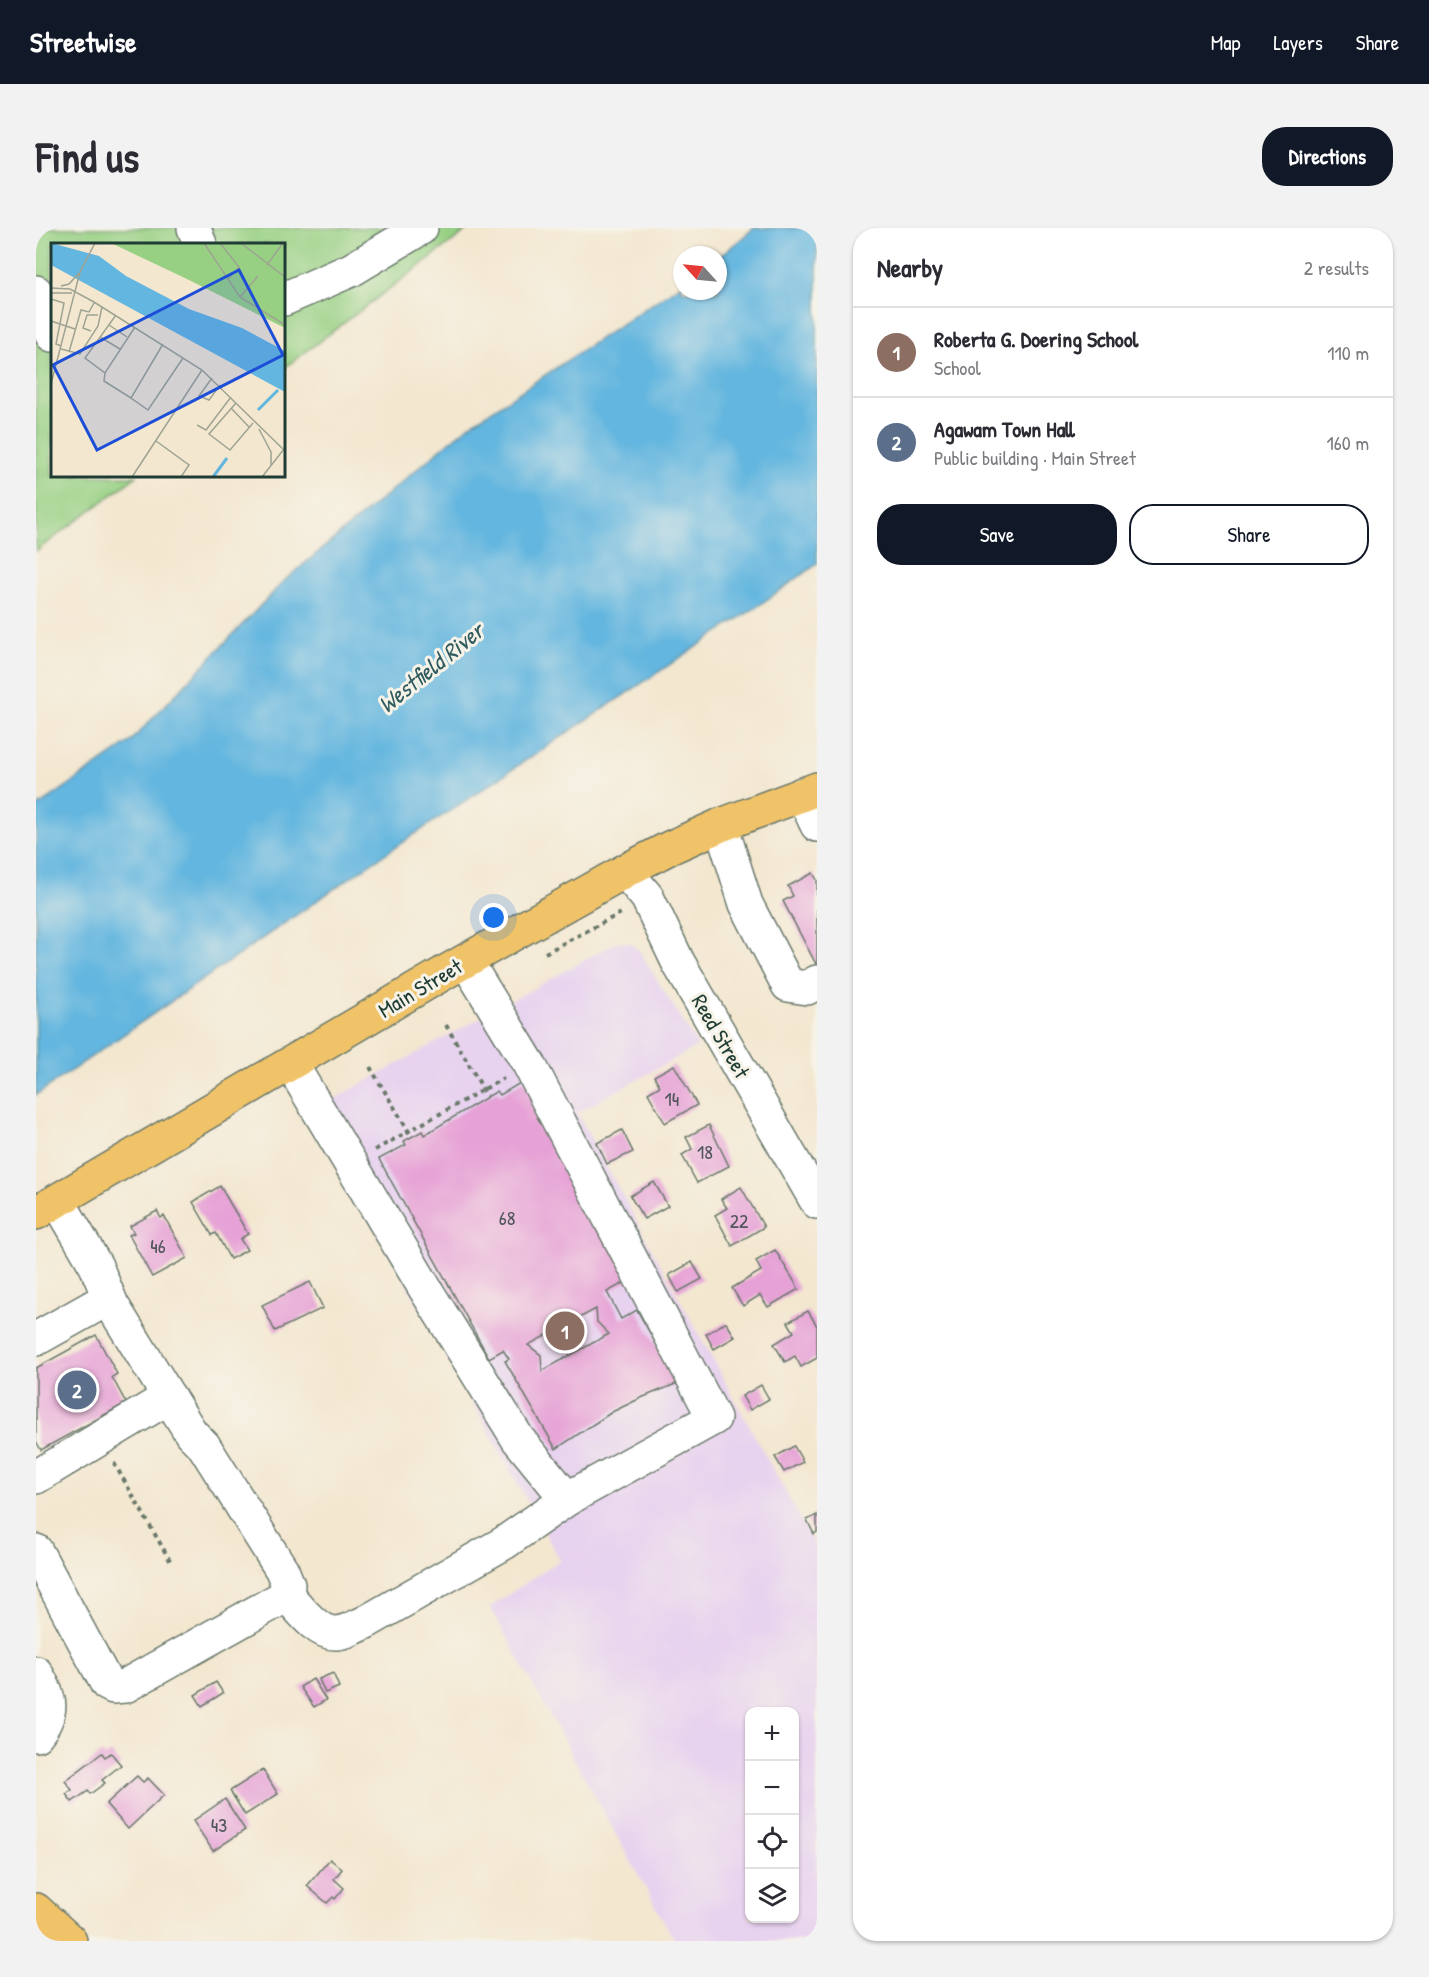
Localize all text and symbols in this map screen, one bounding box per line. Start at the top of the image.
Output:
text: Streetwise [30,23,136,61]
text: Map [1211,28,1240,57]
text: Layers [1273,28,1323,57]
text: Share [1356,28,1399,57]
button: Directions [1262,127,1393,186]
text: Find us [36,128,139,185]
inset map [51,243,285,477]
north arrow [673,246,727,300]
text: Nearby [877,250,943,285]
text: 2 results [1304,254,1369,281]
text: Roberta G. Doering School [934,324,1138,354]
text: 1 [893,339,900,366]
text: 110 m [1327,339,1369,366]
text: School [934,354,981,381]
text: Agawam Town Hall [934,414,1075,444]
text: 2 [892,429,901,456]
text: 160 m [1327,429,1369,456]
text: Public building · Main Street [934,444,1136,471]
button: Save [877,504,1117,565]
button: Share [1129,504,1369,565]
water label: Westfield River [371,613,492,720]
your location [479,903,508,932]
street label: Main Street [372,951,468,1025]
street label: Reed Street [685,989,757,1084]
house number: 14 [665,1085,679,1112]
house number: 18 [697,1138,713,1165]
house number: 68 [499,1204,515,1231]
house number: 22 [730,1207,749,1234]
house number: 46 [150,1232,166,1259]
pin: 1 [546,1308,584,1354]
pin: 2 [58,1368,96,1412]
map controls [745,1707,799,1923]
button: + [745,1707,799,1761]
button: − [745,1761,799,1815]
house number: 43 [211,1811,227,1838]
button: locate [745,1815,799,1869]
button: layers [745,1869,799,1923]

